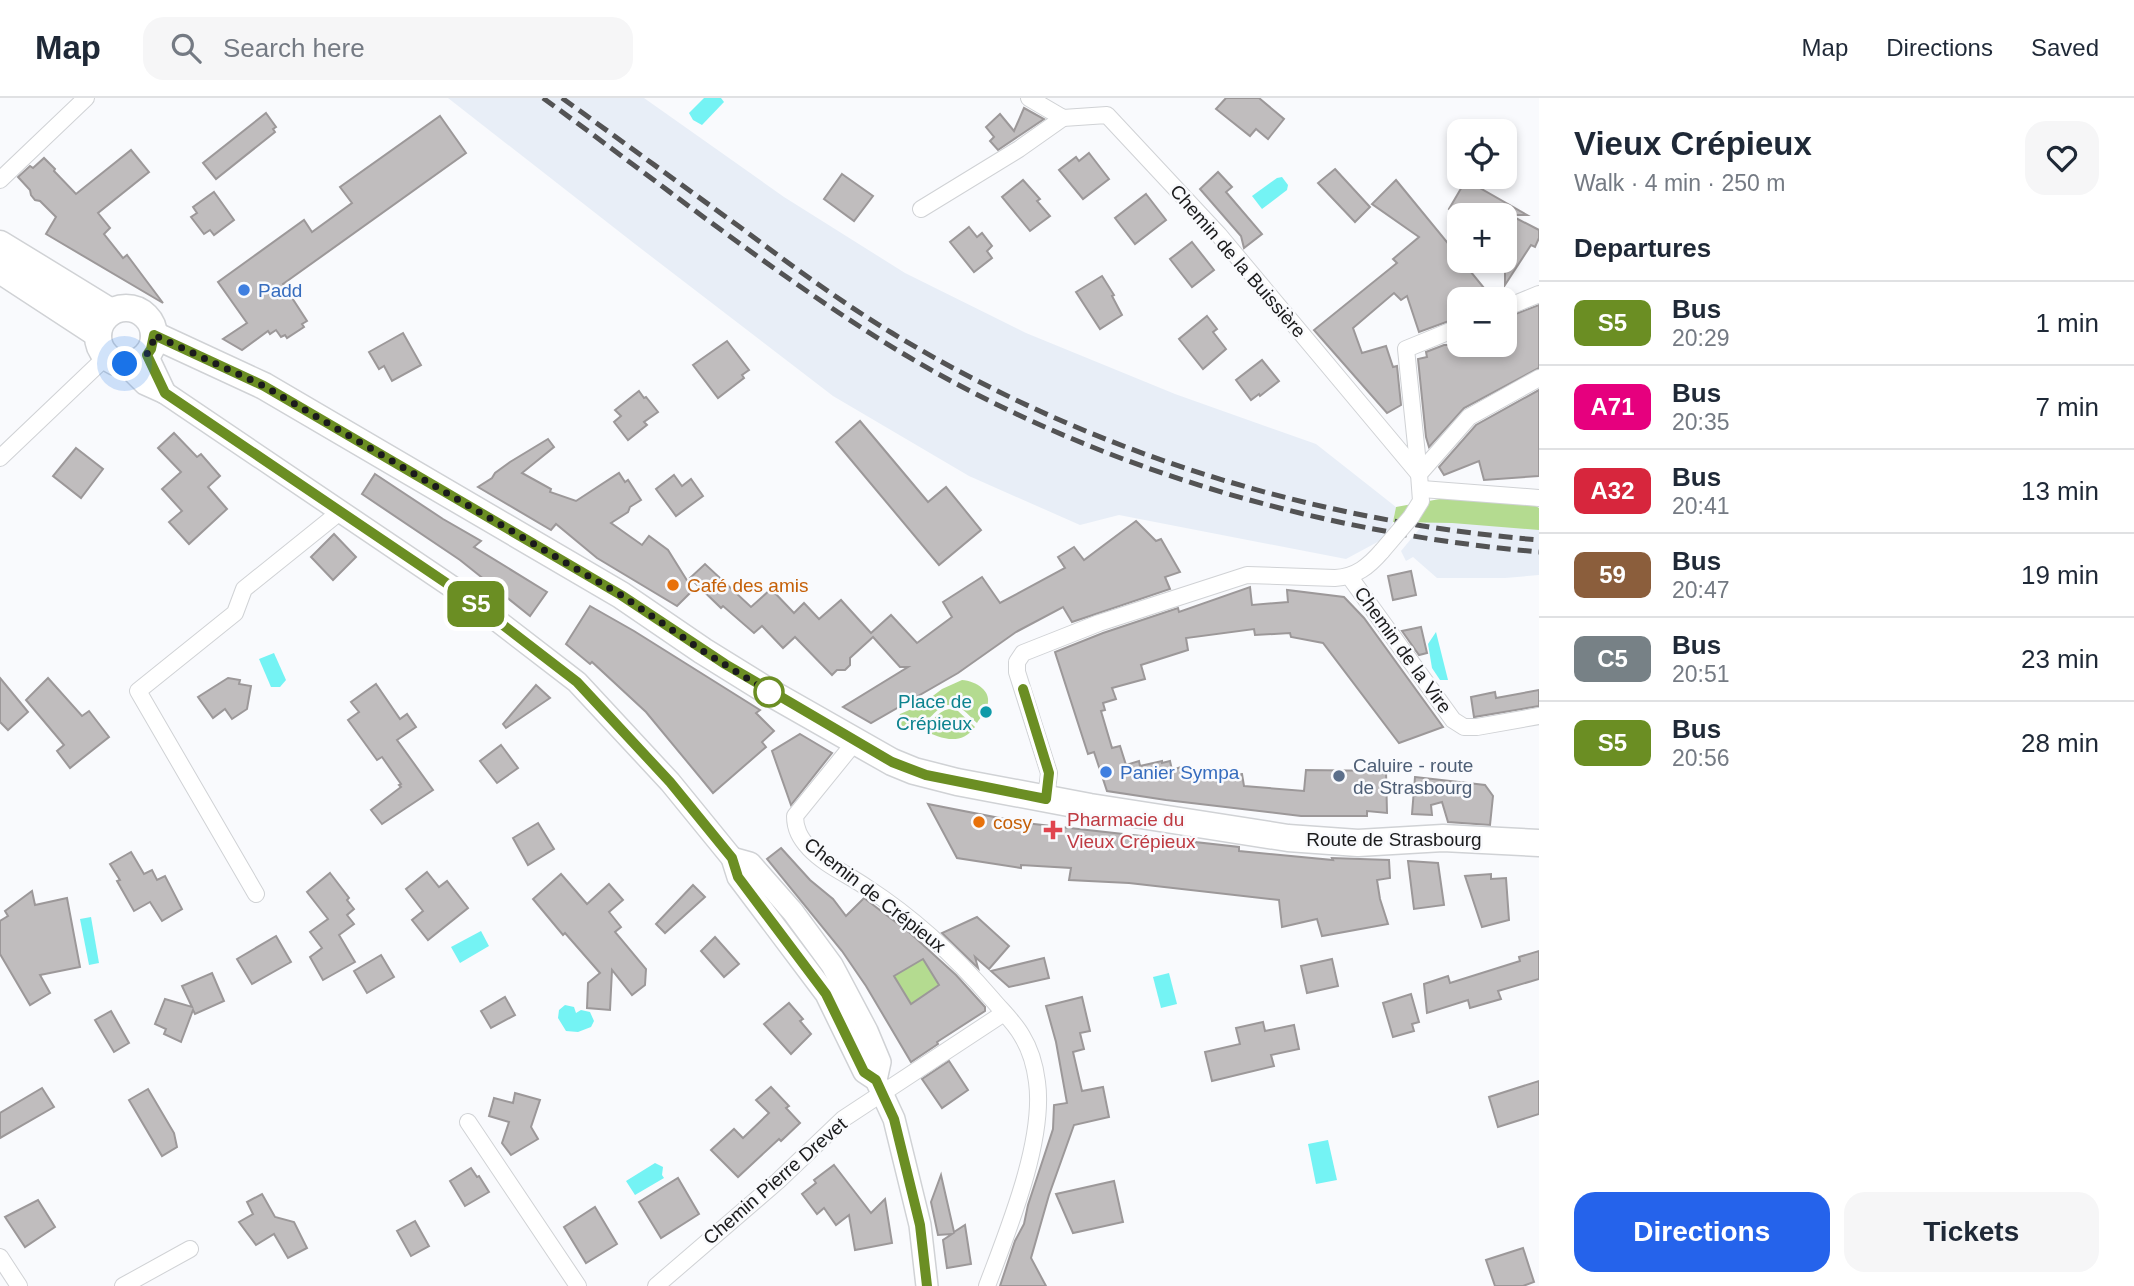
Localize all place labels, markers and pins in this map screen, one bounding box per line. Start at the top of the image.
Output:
place label: Padd [258,280,302,301]
marker: Padd [236,282,252,298]
place label: Café des amis [687,575,808,596]
marker: Café des amis [665,577,681,593]
unlabelled marker [754,677,784,707]
place label: Place de Crépieux [896,691,972,734]
marker: Place de Crépieux [978,704,994,720]
place label: Caluire - route de Strasbourg [1353,755,1473,798]
place label: Panier Sympa [1120,762,1240,783]
marker: Panier Sympa [1098,764,1114,780]
marker: Caluire - route de Strasbourg [1331,768,1347,784]
place label: Pharmacie du Vieux Crépieux [1067,809,1196,852]
place label: cosy [993,812,1033,833]
marker: cosy [971,814,987,830]
marker: Pharmacie du Vieux Crépieux [1045,822,1061,838]

